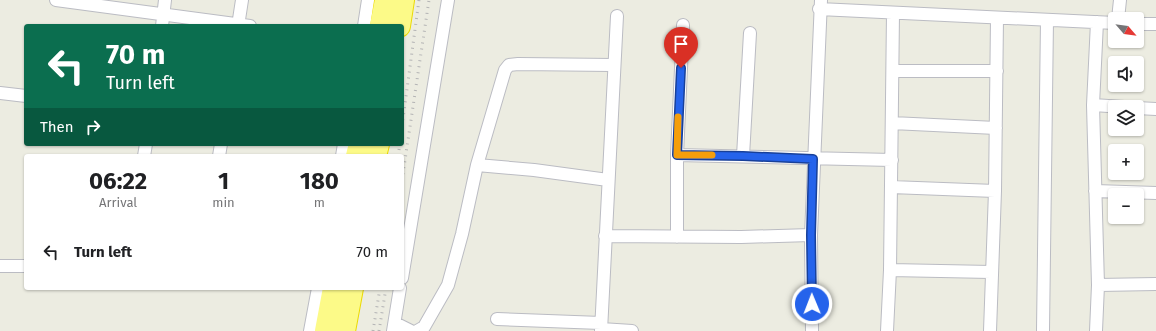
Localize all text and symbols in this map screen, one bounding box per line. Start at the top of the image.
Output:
north arrow [1108,12,1144,48]
map controls [1108,12,1144,224]
pin [664,27,698,68]
icon: arrive [670,33,692,55]
text: 70 m [106,38,165,71]
icon: left [40,40,92,92]
button: sound [1108,56,1144,92]
text: Turn left [106,72,175,94]
button: layers [1108,100,1144,136]
icon: right [82,116,104,138]
text: Then [40,118,74,136]
button: + [1108,144,1144,180]
text: 06:22 [89,167,147,195]
text: 1 [218,167,229,195]
text: 180 [300,167,339,195]
button: − [1108,188,1144,224]
text: Arrival [99,195,137,210]
text: min [212,195,235,210]
text: m [314,195,325,210]
icon: left [40,241,62,263]
text: Turn left [74,243,132,261]
text: 70 m [356,243,388,261]
position arrow [791,283,833,325]

